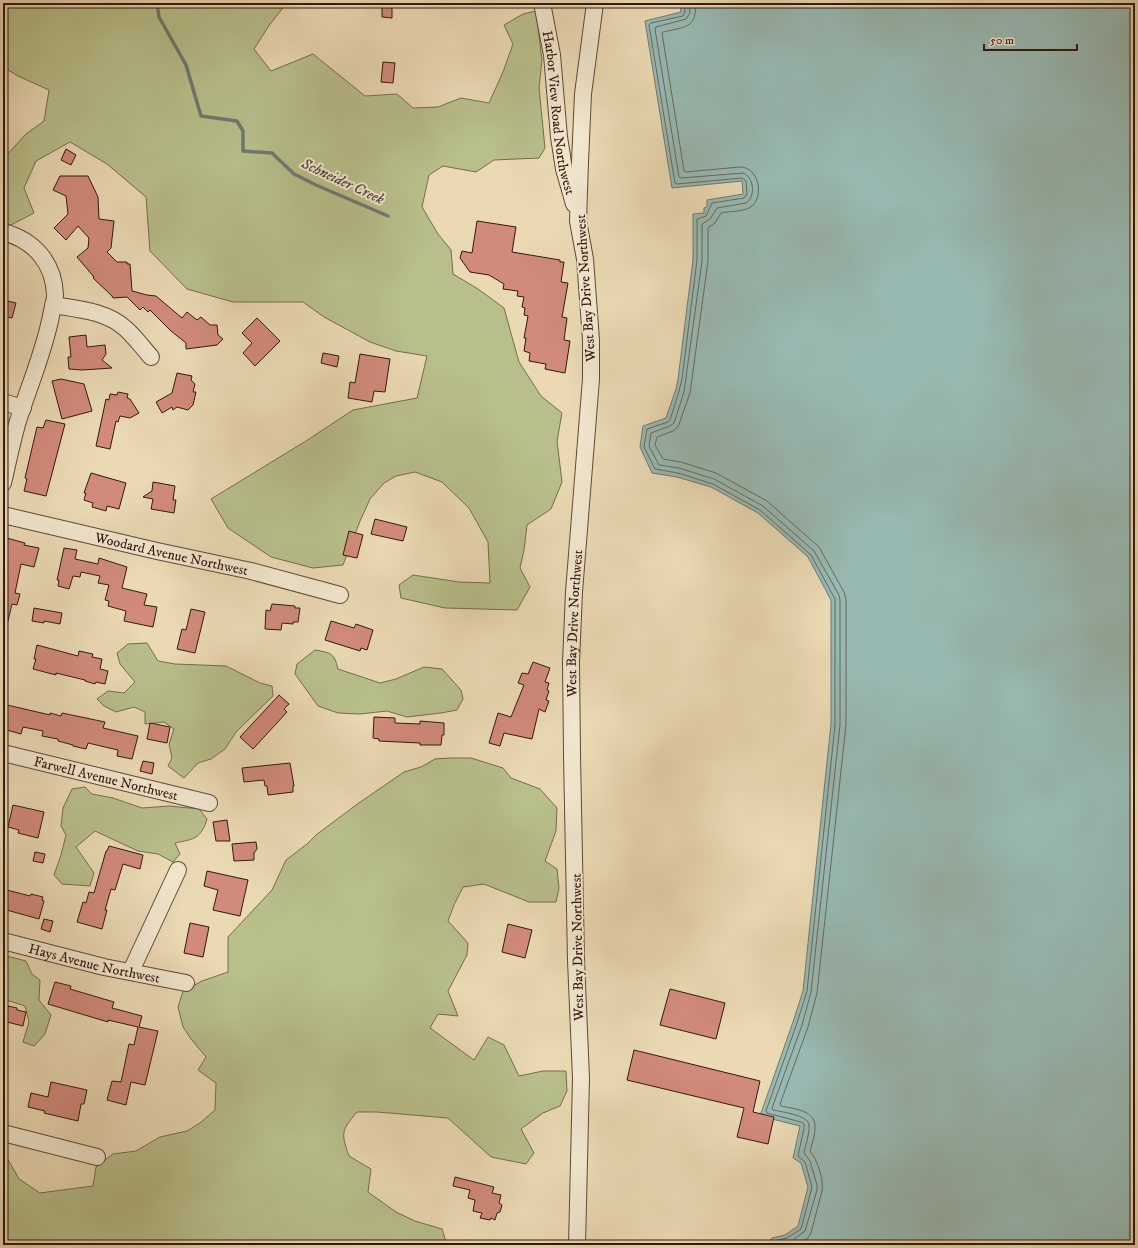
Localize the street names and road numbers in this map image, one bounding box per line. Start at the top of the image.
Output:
street label: Harbor View Road Northwest [538,29,579,197]
street label: West Bay Drive Northwest [572,213,600,363]
street label: Woodard Avenue Northwest [92,529,250,580]
street label: West Bay Drive Northwest [563,548,587,698]
street label: Farwell Avenue Northwest [32,753,180,805]
street label: West Bay Drive Northwest [568,873,588,1022]
street label: Hays Avenue Northwest [27,940,162,988]

